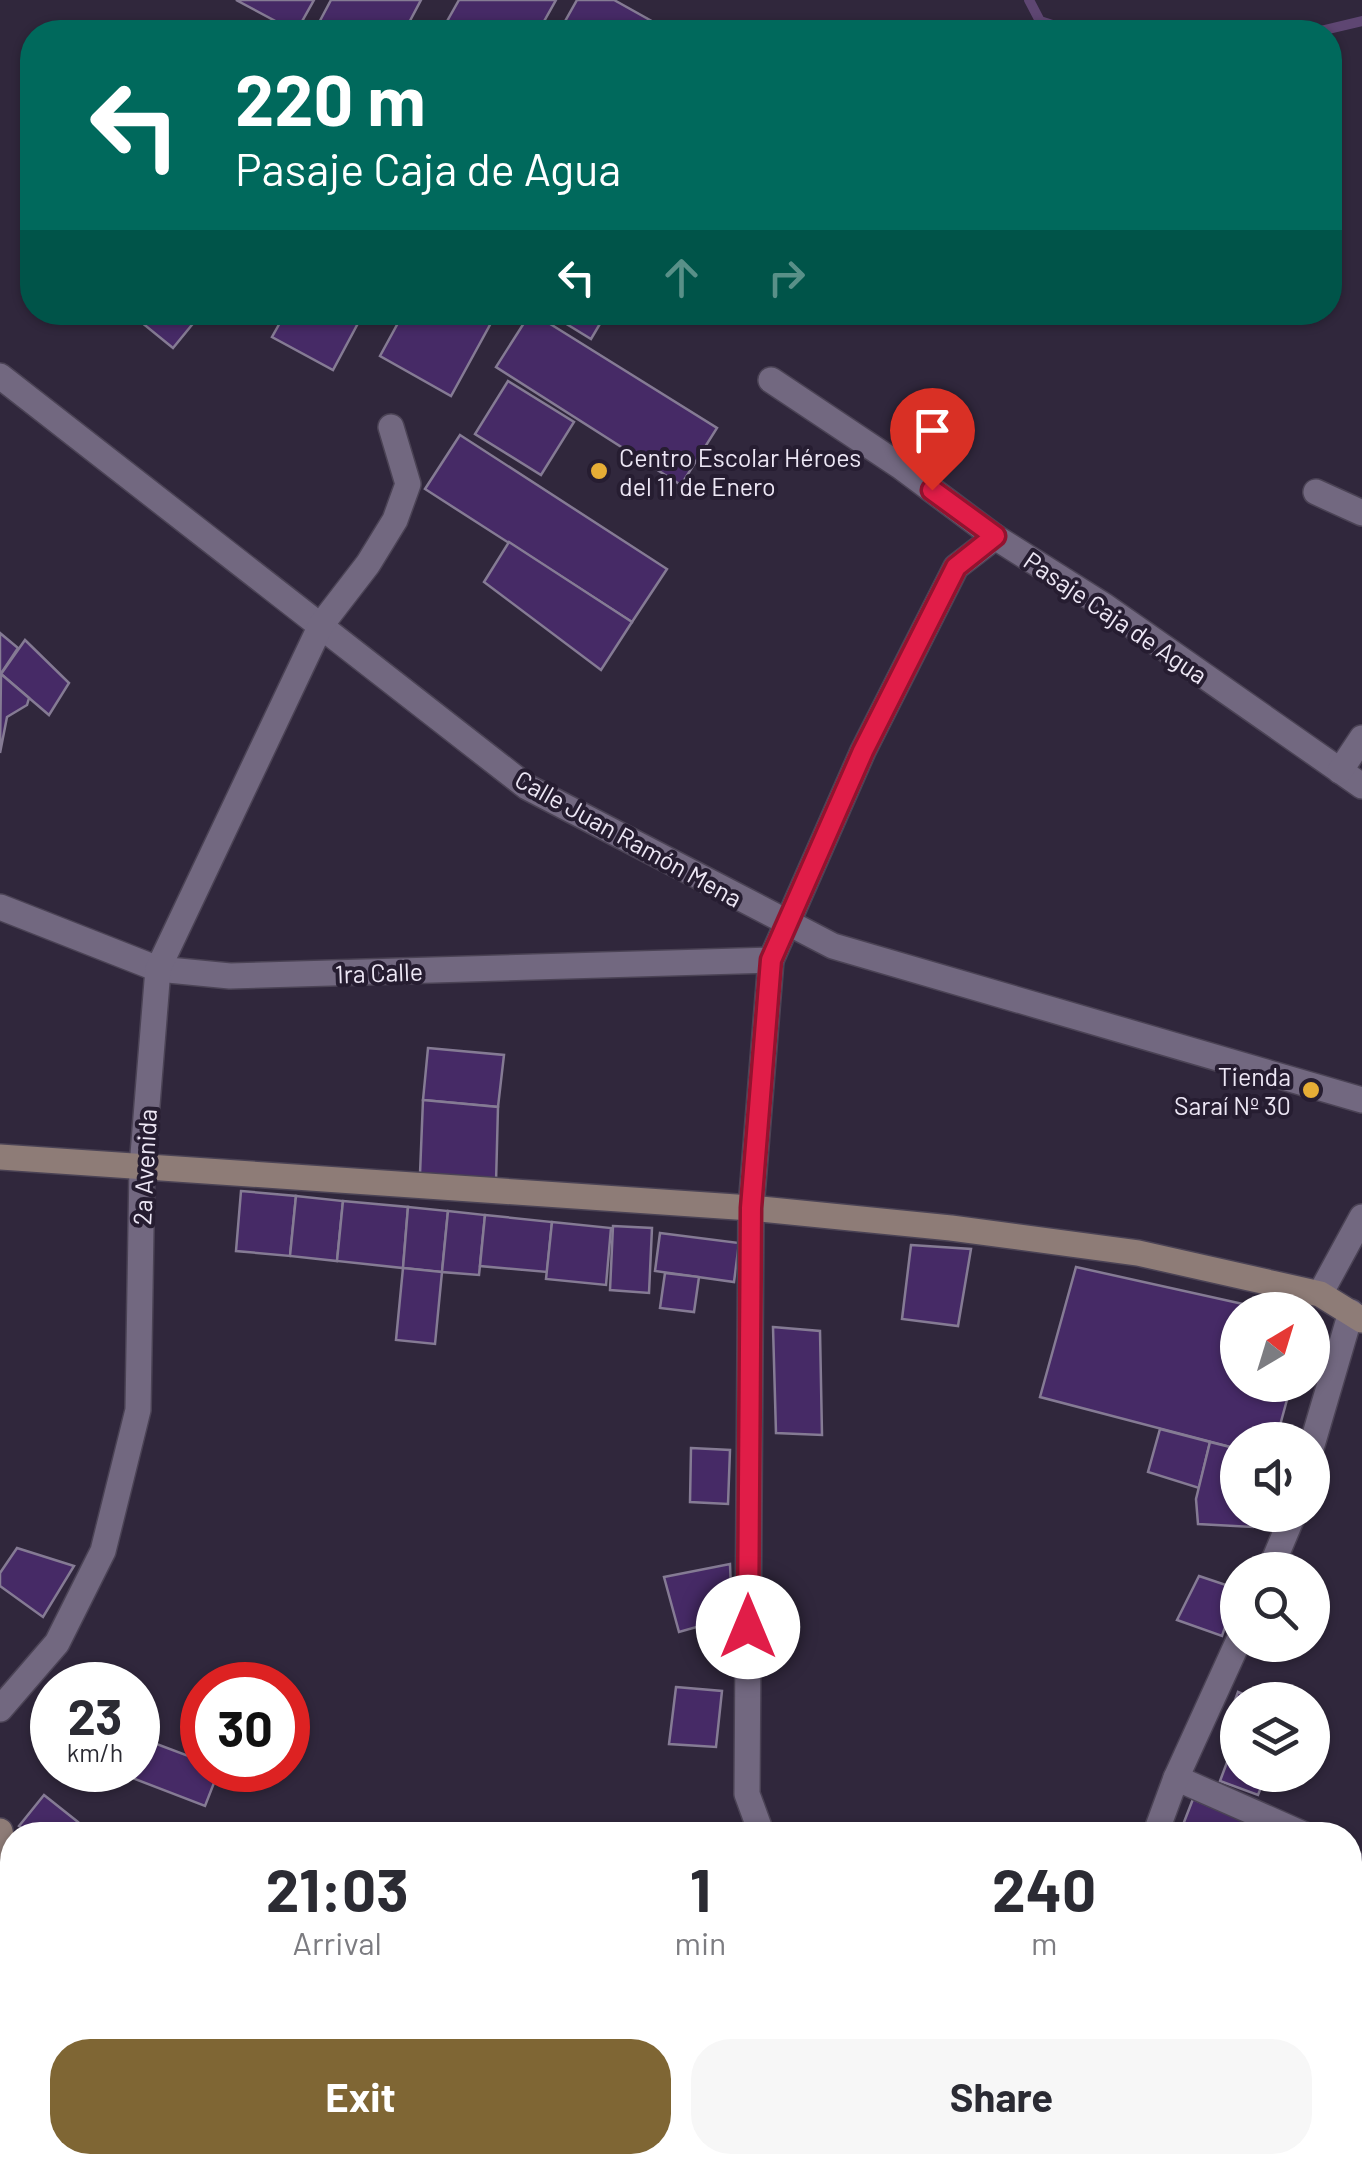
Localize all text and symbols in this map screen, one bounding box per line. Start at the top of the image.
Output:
text: 220 m [235,56,426,140]
icon: left [70,60,200,190]
text: Pasaje Caja de Agua [235,141,621,195]
icon: left [549,250,604,305]
icon: ahead [654,250,709,305]
icon: right [759,250,814,305]
pin [890,388,975,491]
icon: arrive [905,403,960,458]
place label: Centro Escolar Héroes del 11 de Enero [619,442,861,501]
marker: Centro Escolar Héroes del 11 de Enero [588,460,610,482]
street label: Pasaje Caja de Agua [1019,545,1213,689]
street label: Calle Juan Ramón Mena [510,763,748,913]
street label: 1ra Calle [334,955,424,989]
place label: Tienda Saraí Nº 30 [1174,1061,1291,1120]
marker: Tienda Saraí Nº 30 [1300,1079,1322,1101]
street label: 2a Avenida [126,1108,162,1226]
north arrow [1220,1292,1330,1402]
map controls [1220,1292,1330,1792]
button: sound [1220,1422,1330,1532]
button: search [1220,1552,1330,1662]
position arrow [696,1575,800,1679]
speed limit sign: 30 [180,1662,310,1792]
button: layers [1220,1682,1330,1792]
text: 23 [68,1685,122,1745]
text: km/h [67,1737,123,1767]
text: 21:03 [266,1852,409,1924]
text: 1 [690,1852,711,1924]
text: 240 [992,1852,1096,1924]
text: Arrival [293,1923,382,1961]
text: min [674,1923,726,1961]
text: m [1031,1923,1057,1961]
button: Exit [50,2039,671,2154]
button: Share [691,2039,1312,2154]

